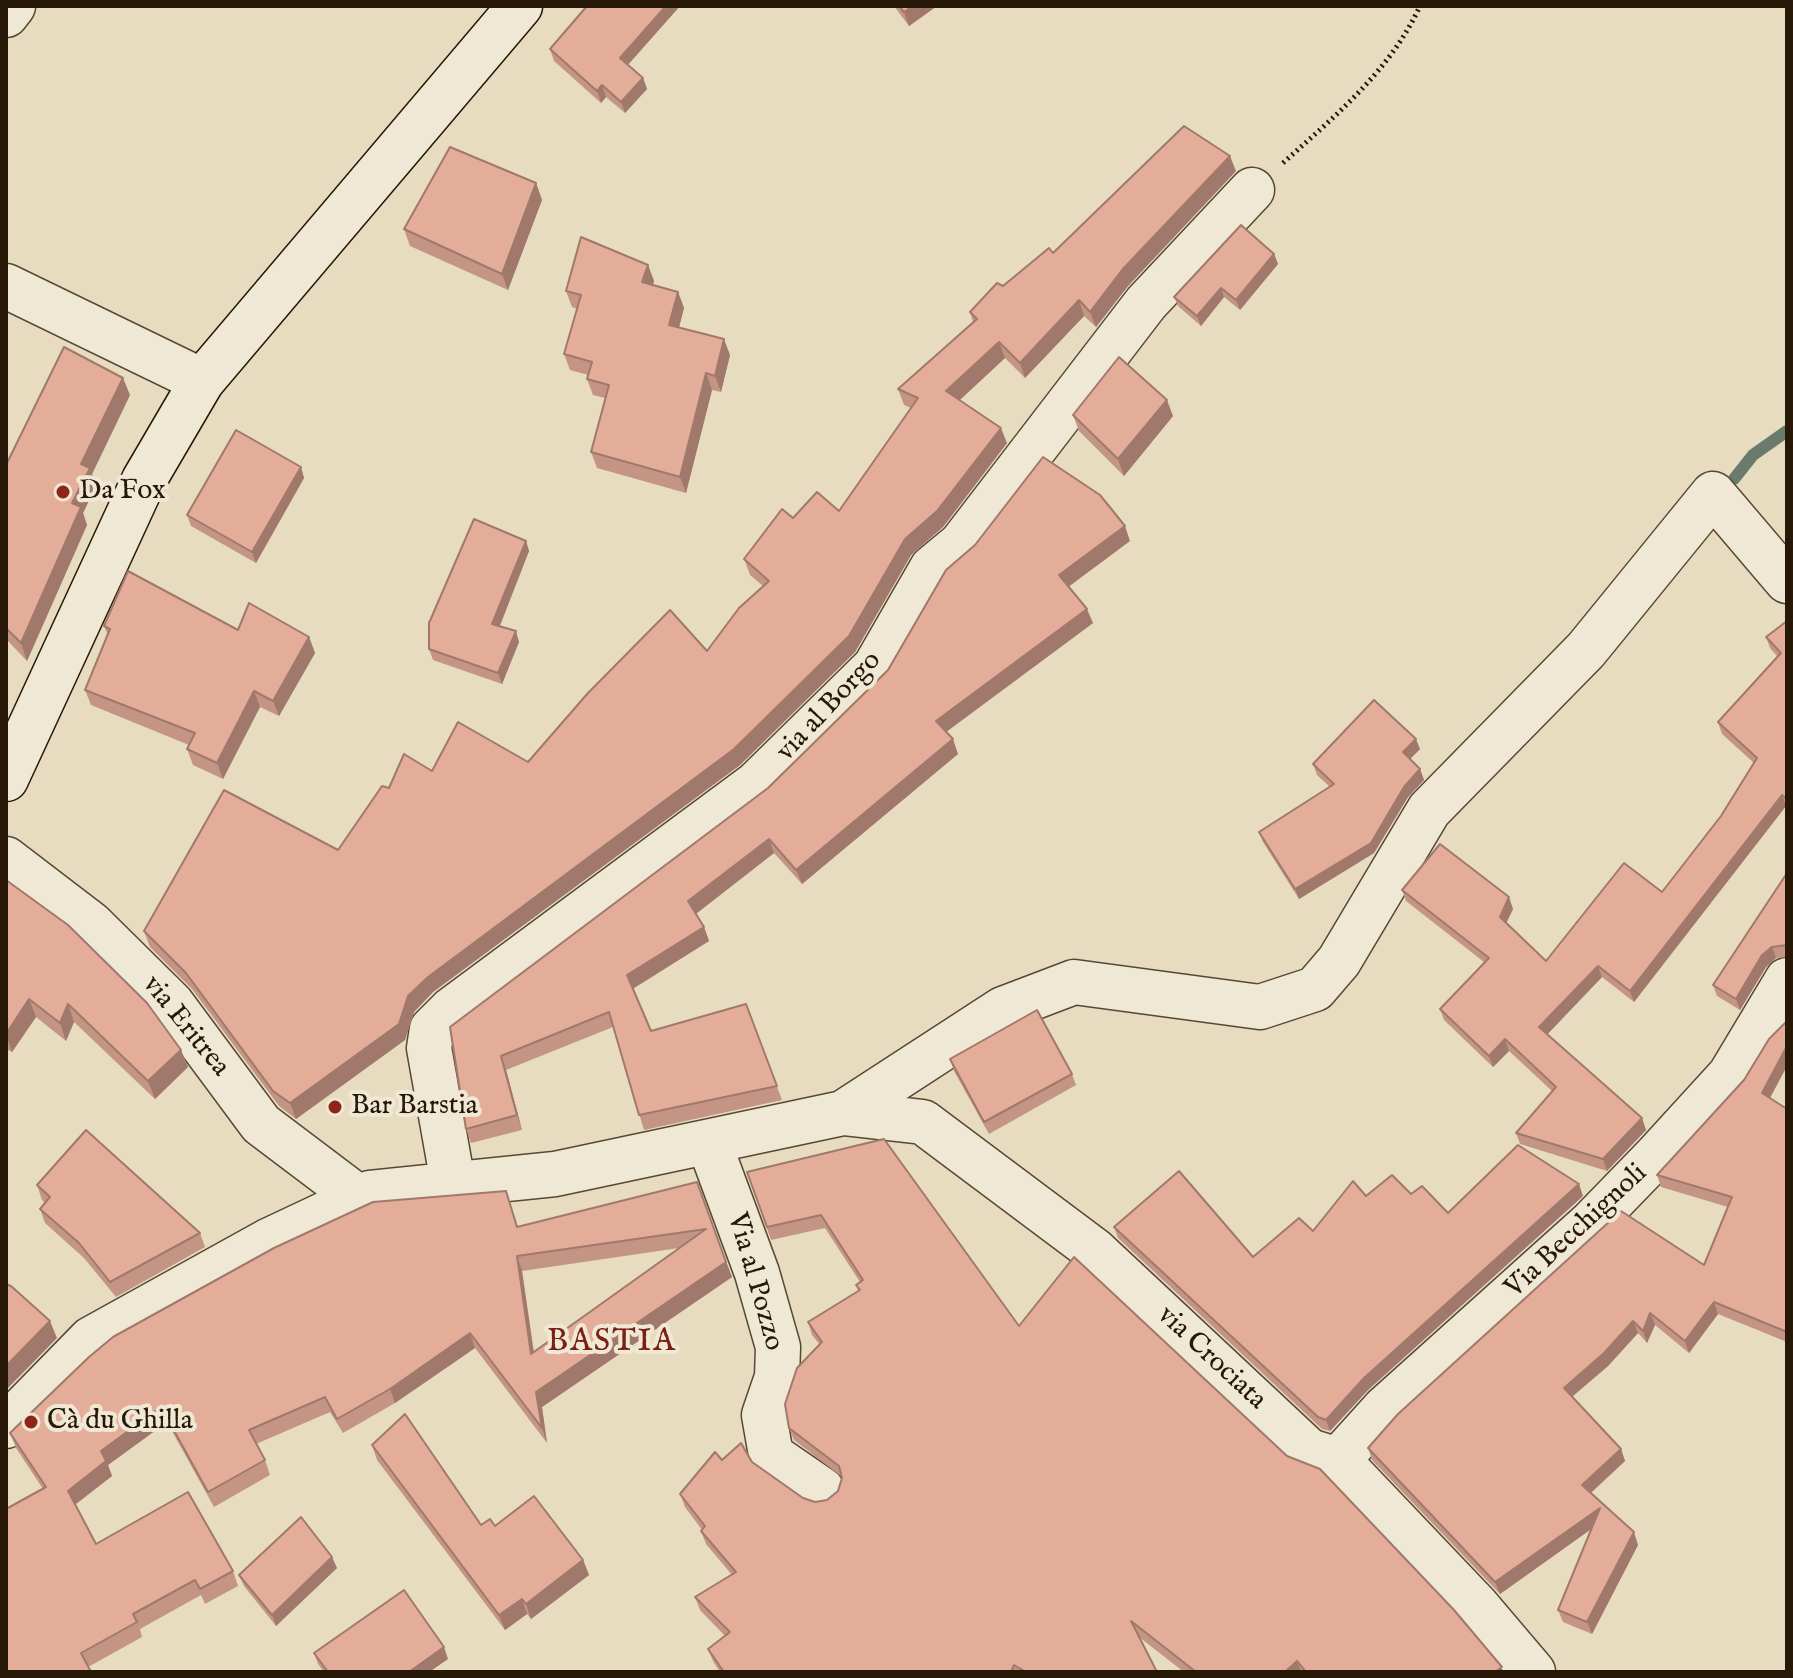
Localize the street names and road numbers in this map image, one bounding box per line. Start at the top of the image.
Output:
street label: via al Borgo [771,645,889,769]
street label: via Eritrea [134,970,236,1084]
street label: Via Becchignoli [1499,1158,1655,1306]
street label: Via al Pozzo [718,1209,790,1355]
street label: via Crociata [1150,1300,1272,1418]

